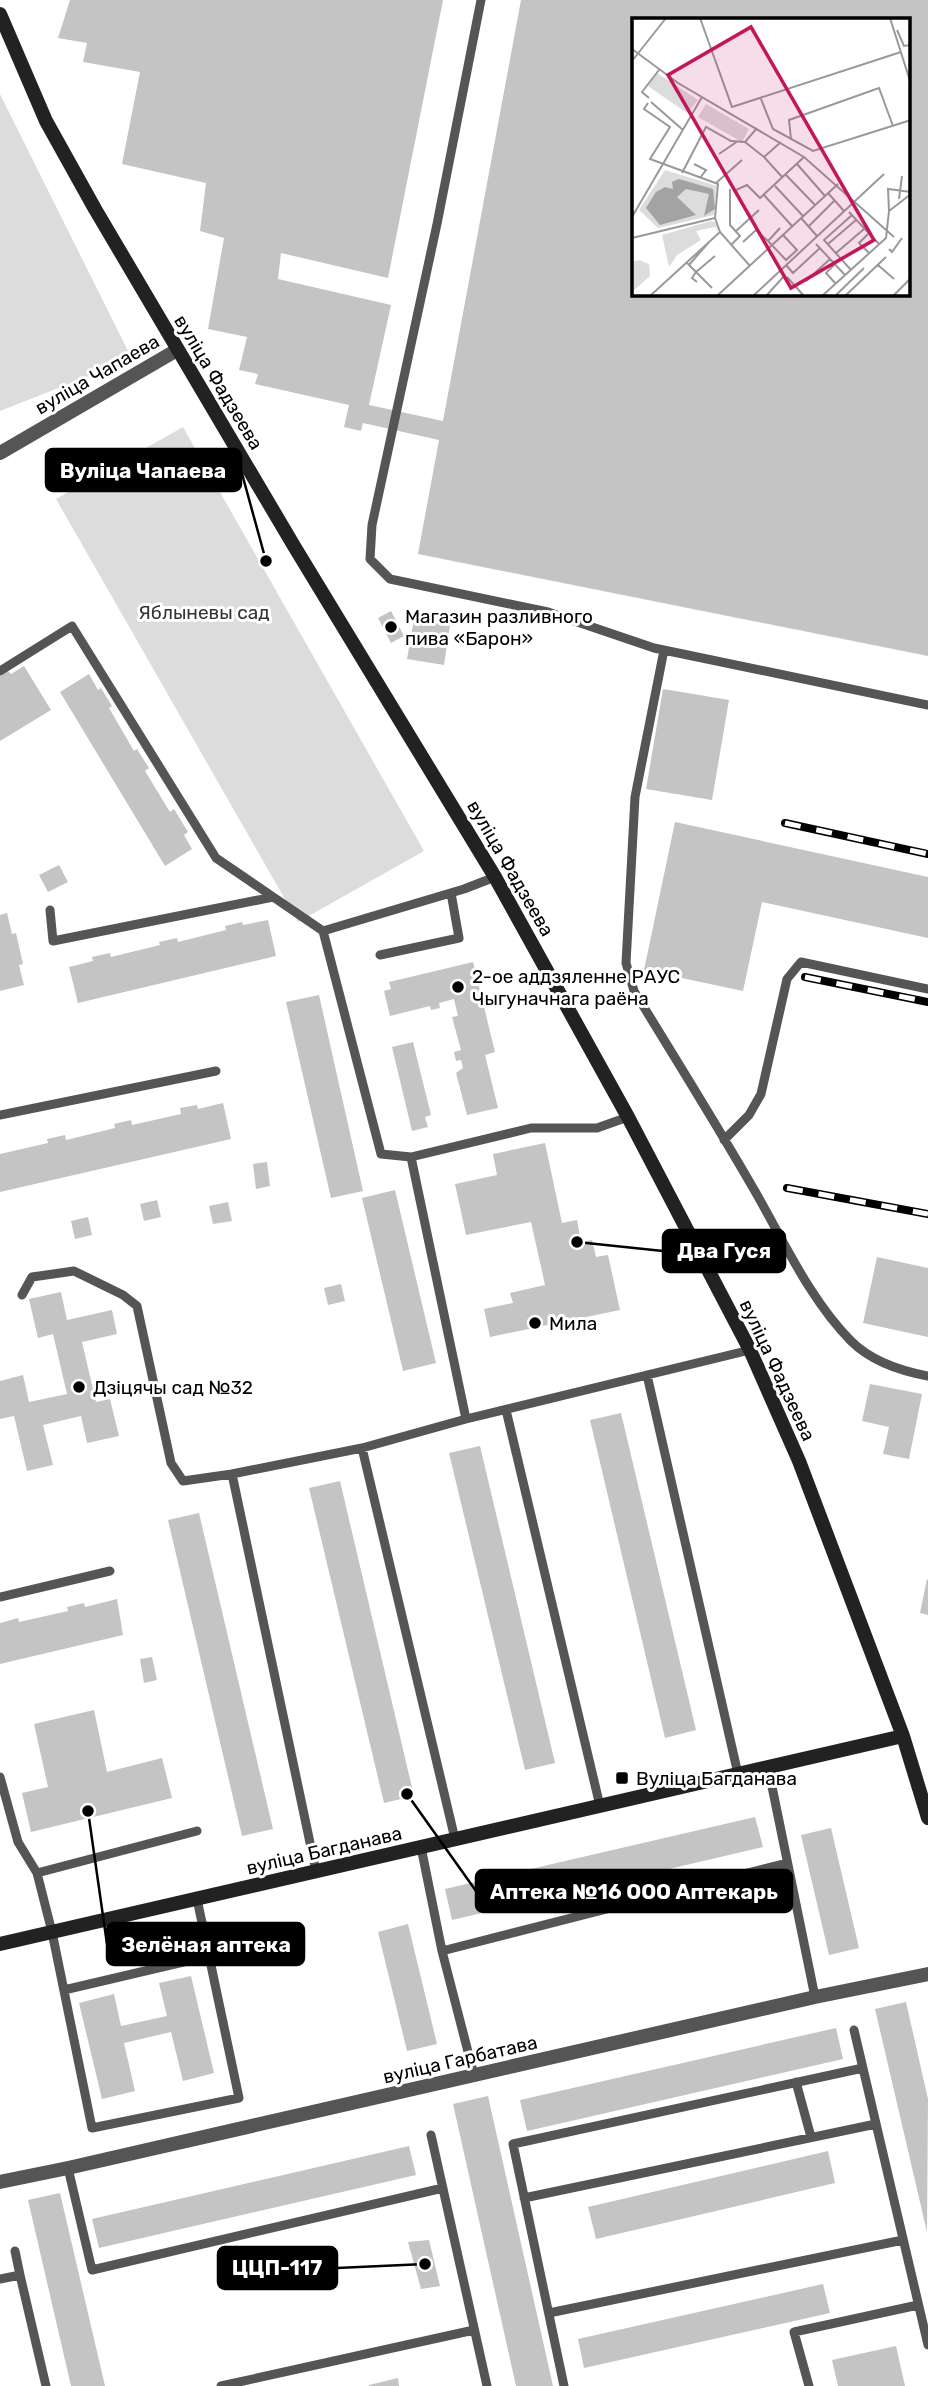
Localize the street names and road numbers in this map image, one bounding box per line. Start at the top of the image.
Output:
street label: вуліца Фадзеева [169,311,268,454]
street label: вуліца Чапаева [31,330,163,419]
street label: вуліца Фадзеева [462,796,559,940]
street label: вуліца Фадзеева [735,1296,820,1445]
street label: вуліца Багданава [244,1821,404,1880]
street label: вуліца Гарбатава [381,2031,539,2088]

